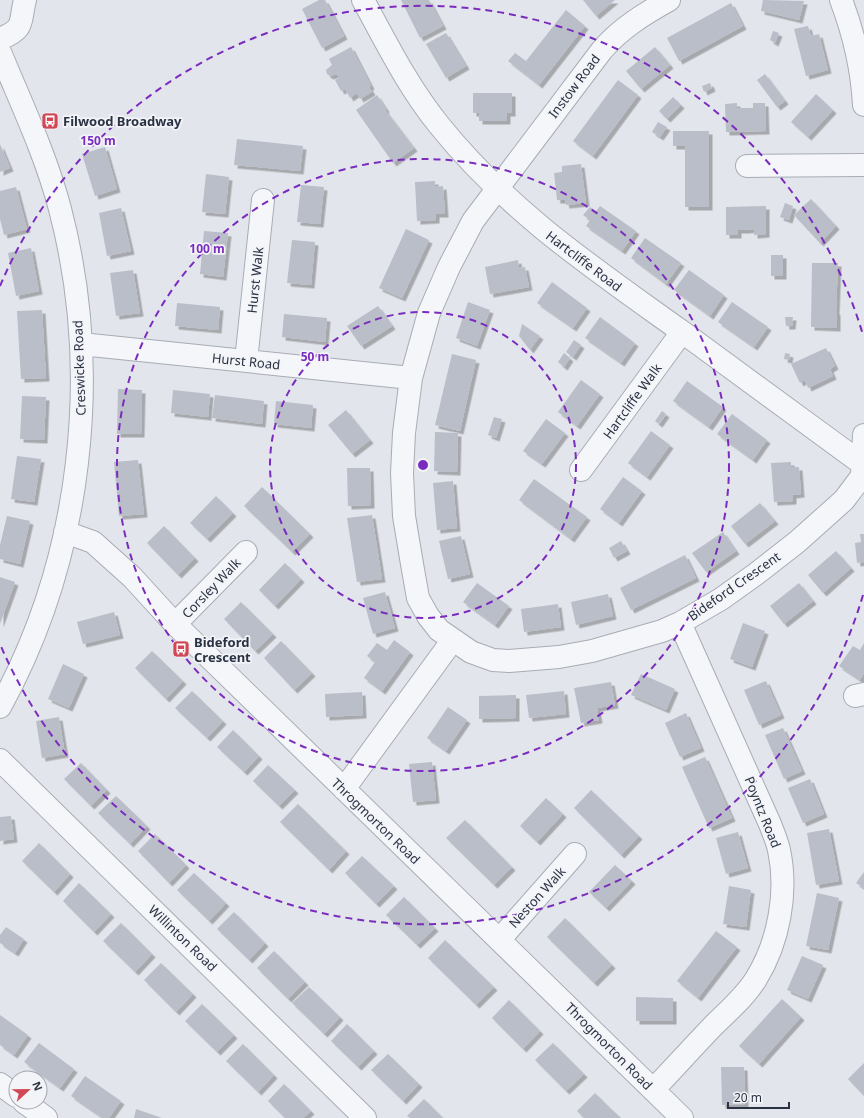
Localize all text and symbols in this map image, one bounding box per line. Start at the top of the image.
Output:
street label: Instow Road [544,50,604,122]
bus stop icon: Filwood Broadway [40,111,60,131]
place label: Filwood Broadway [63,112,182,130]
text: 150 m [80,132,116,149]
street label: Hartcliffe Road [542,226,626,296]
text: 100 m [189,240,225,257]
street label: Hurst Walk [243,246,267,314]
street label: Creswicke Road [68,320,90,416]
street label: Hurst Road [211,348,281,374]
text: 50 m [301,348,329,365]
street label: Hartcliffe Walk [599,360,665,442]
centre of rings [416,458,430,472]
street label: Bideford Crescent [684,547,784,625]
street label: Corsley Walk [178,554,244,622]
place label: Bideford Crescent [194,633,251,666]
bus stop icon: Bideford Crescent [171,639,191,659]
street label: Throgmorton Road [328,774,424,868]
street label: Poyntz Road [741,774,785,850]
street label: Neston Walk [505,862,569,932]
street label: Willinton Road [145,901,221,975]
street label: Throgmorton Road [561,998,657,1094]
north arrow [8,1070,48,1110]
text: N [29,1079,46,1093]
scale bar [728,1084,789,1110]
text: 20 m [734,1089,762,1106]

